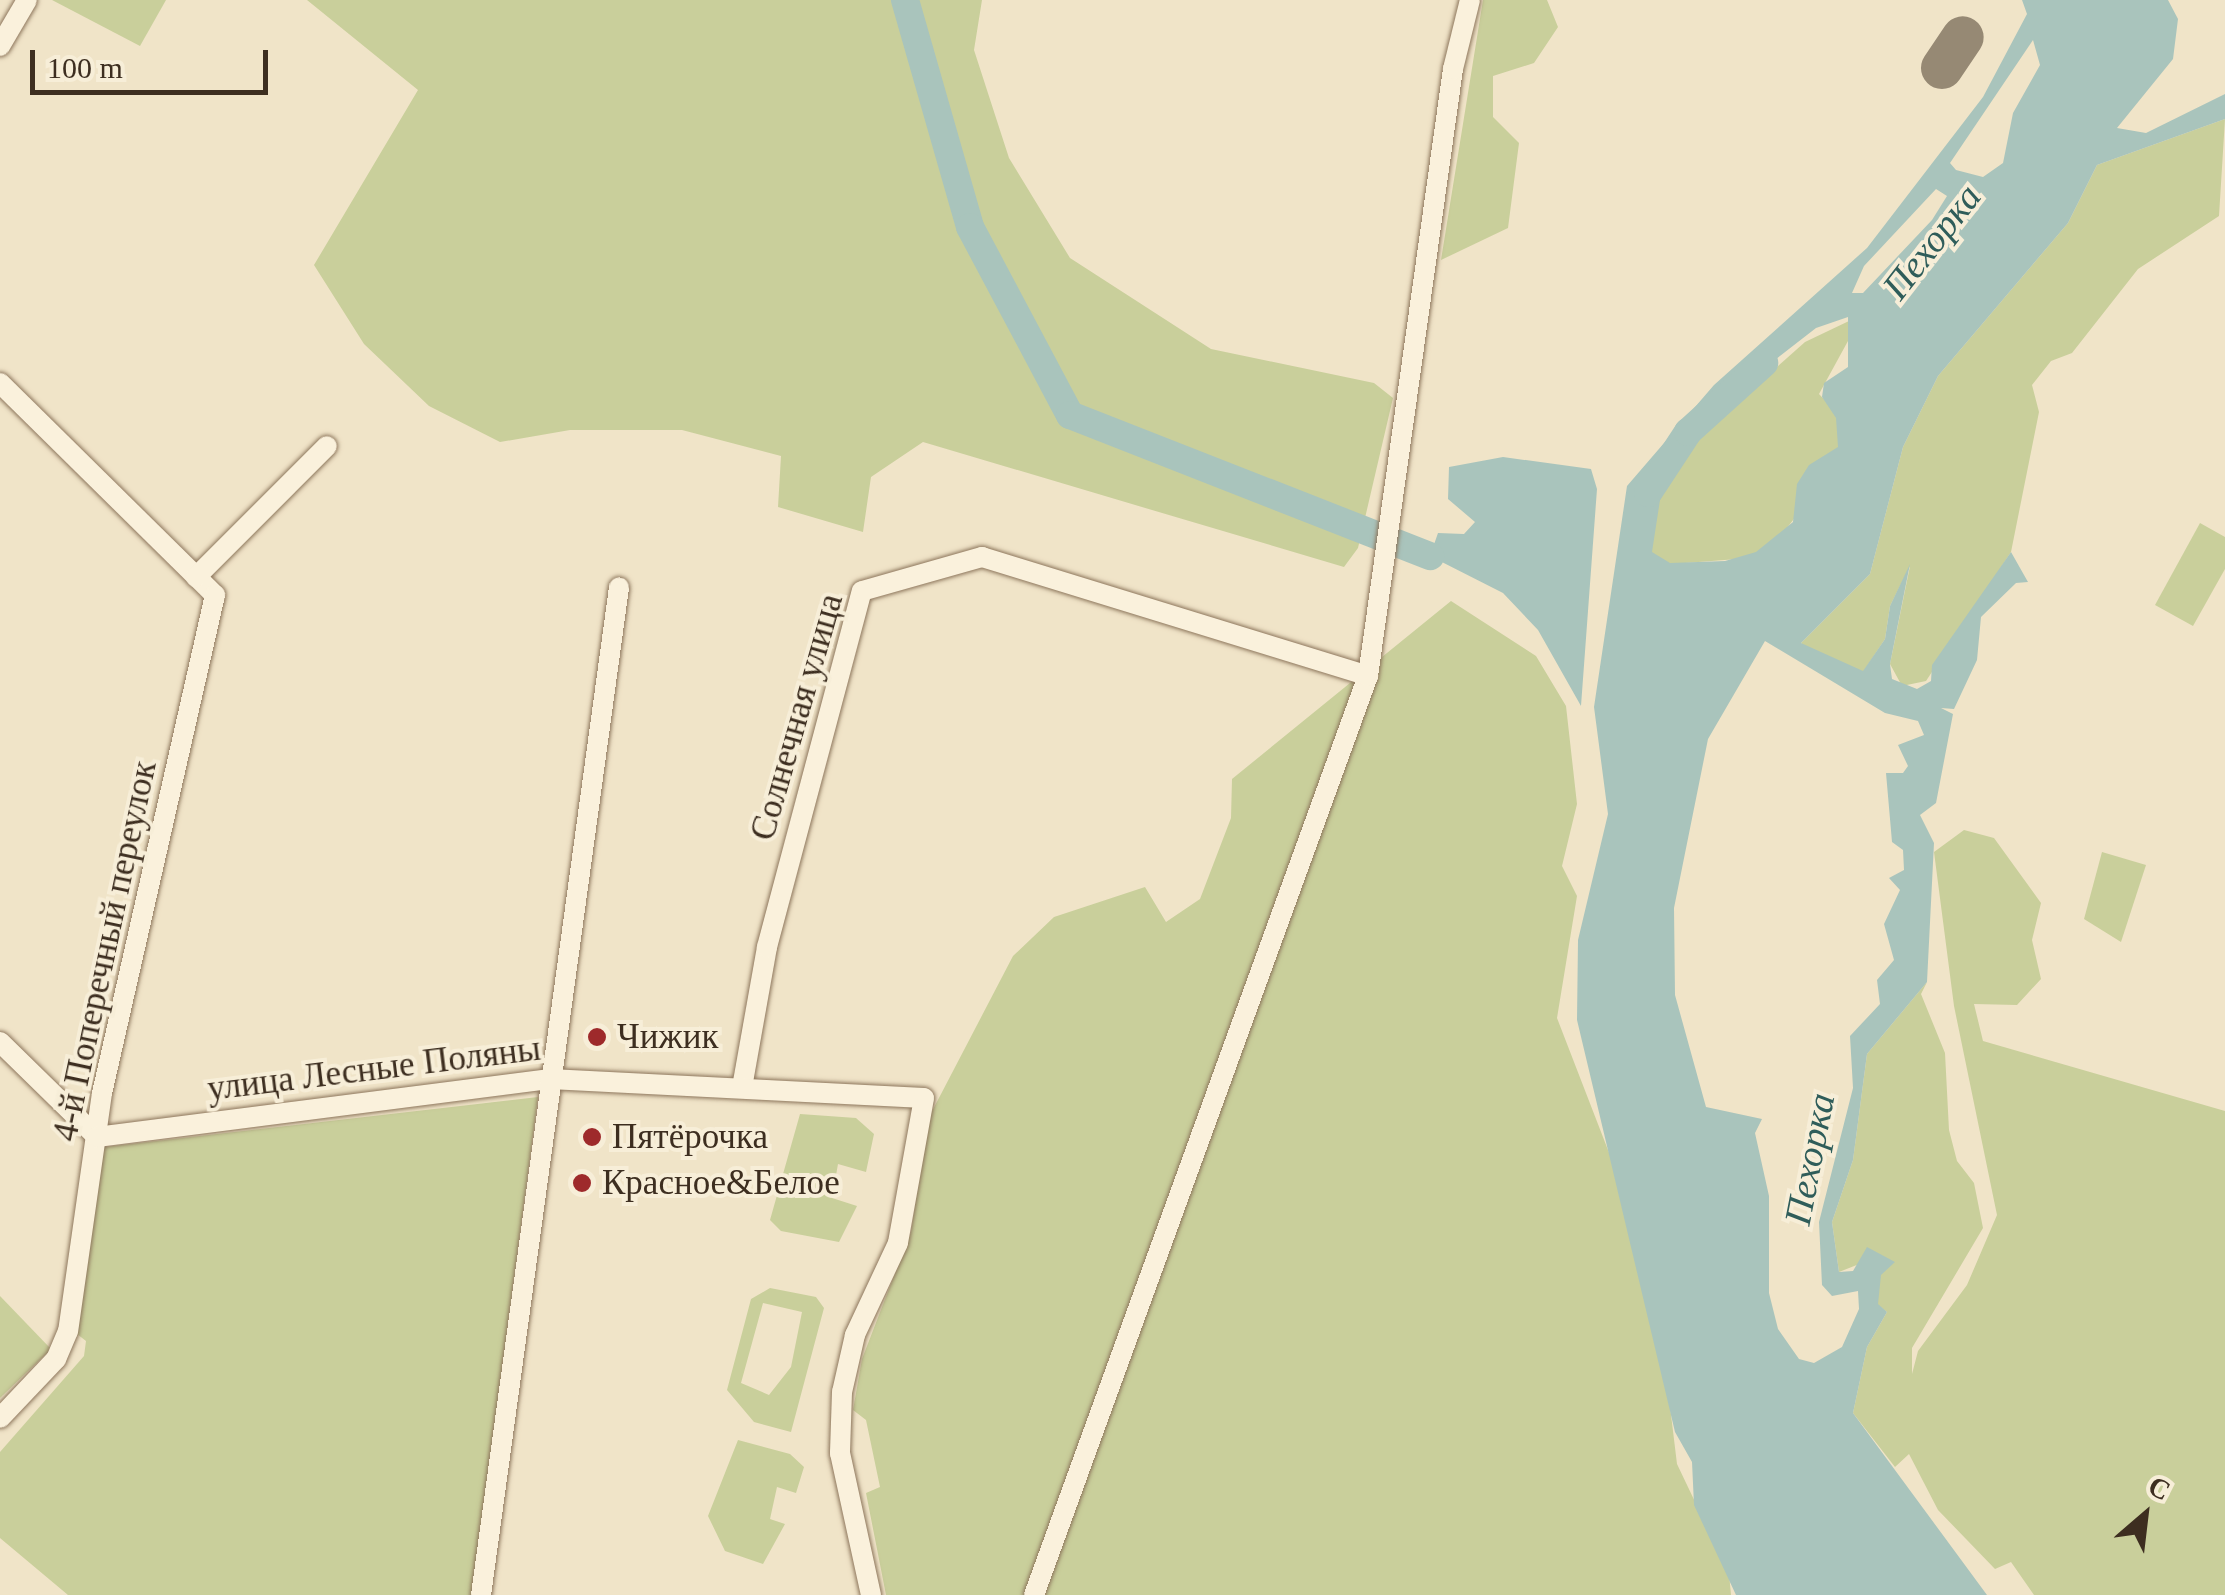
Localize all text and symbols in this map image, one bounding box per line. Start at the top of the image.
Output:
scale bar [35,30,272,92]
text: 100 m [47,51,123,84]
water label: Пехорка [1873,175,1991,309]
street label: Солнечная улица [742,589,852,845]
street label: 4-й Поперечный переулок [44,757,166,1145]
place label: Чижик [617,1016,718,1058]
marker: Чижик [586,1026,608,1048]
street label: улица Лесные Поляны [205,1028,543,1110]
water label: Пехорка [1775,1089,1845,1229]
place label: Пятёрочка [612,1116,768,1158]
marker: Пятёрочка [581,1126,603,1148]
place label: Красное&Белое [602,1162,840,1204]
marker: Красное&Белое [571,1172,593,1194]
north arrow [2095,1465,2195,1565]
text: С [2143,1470,2176,1507]

